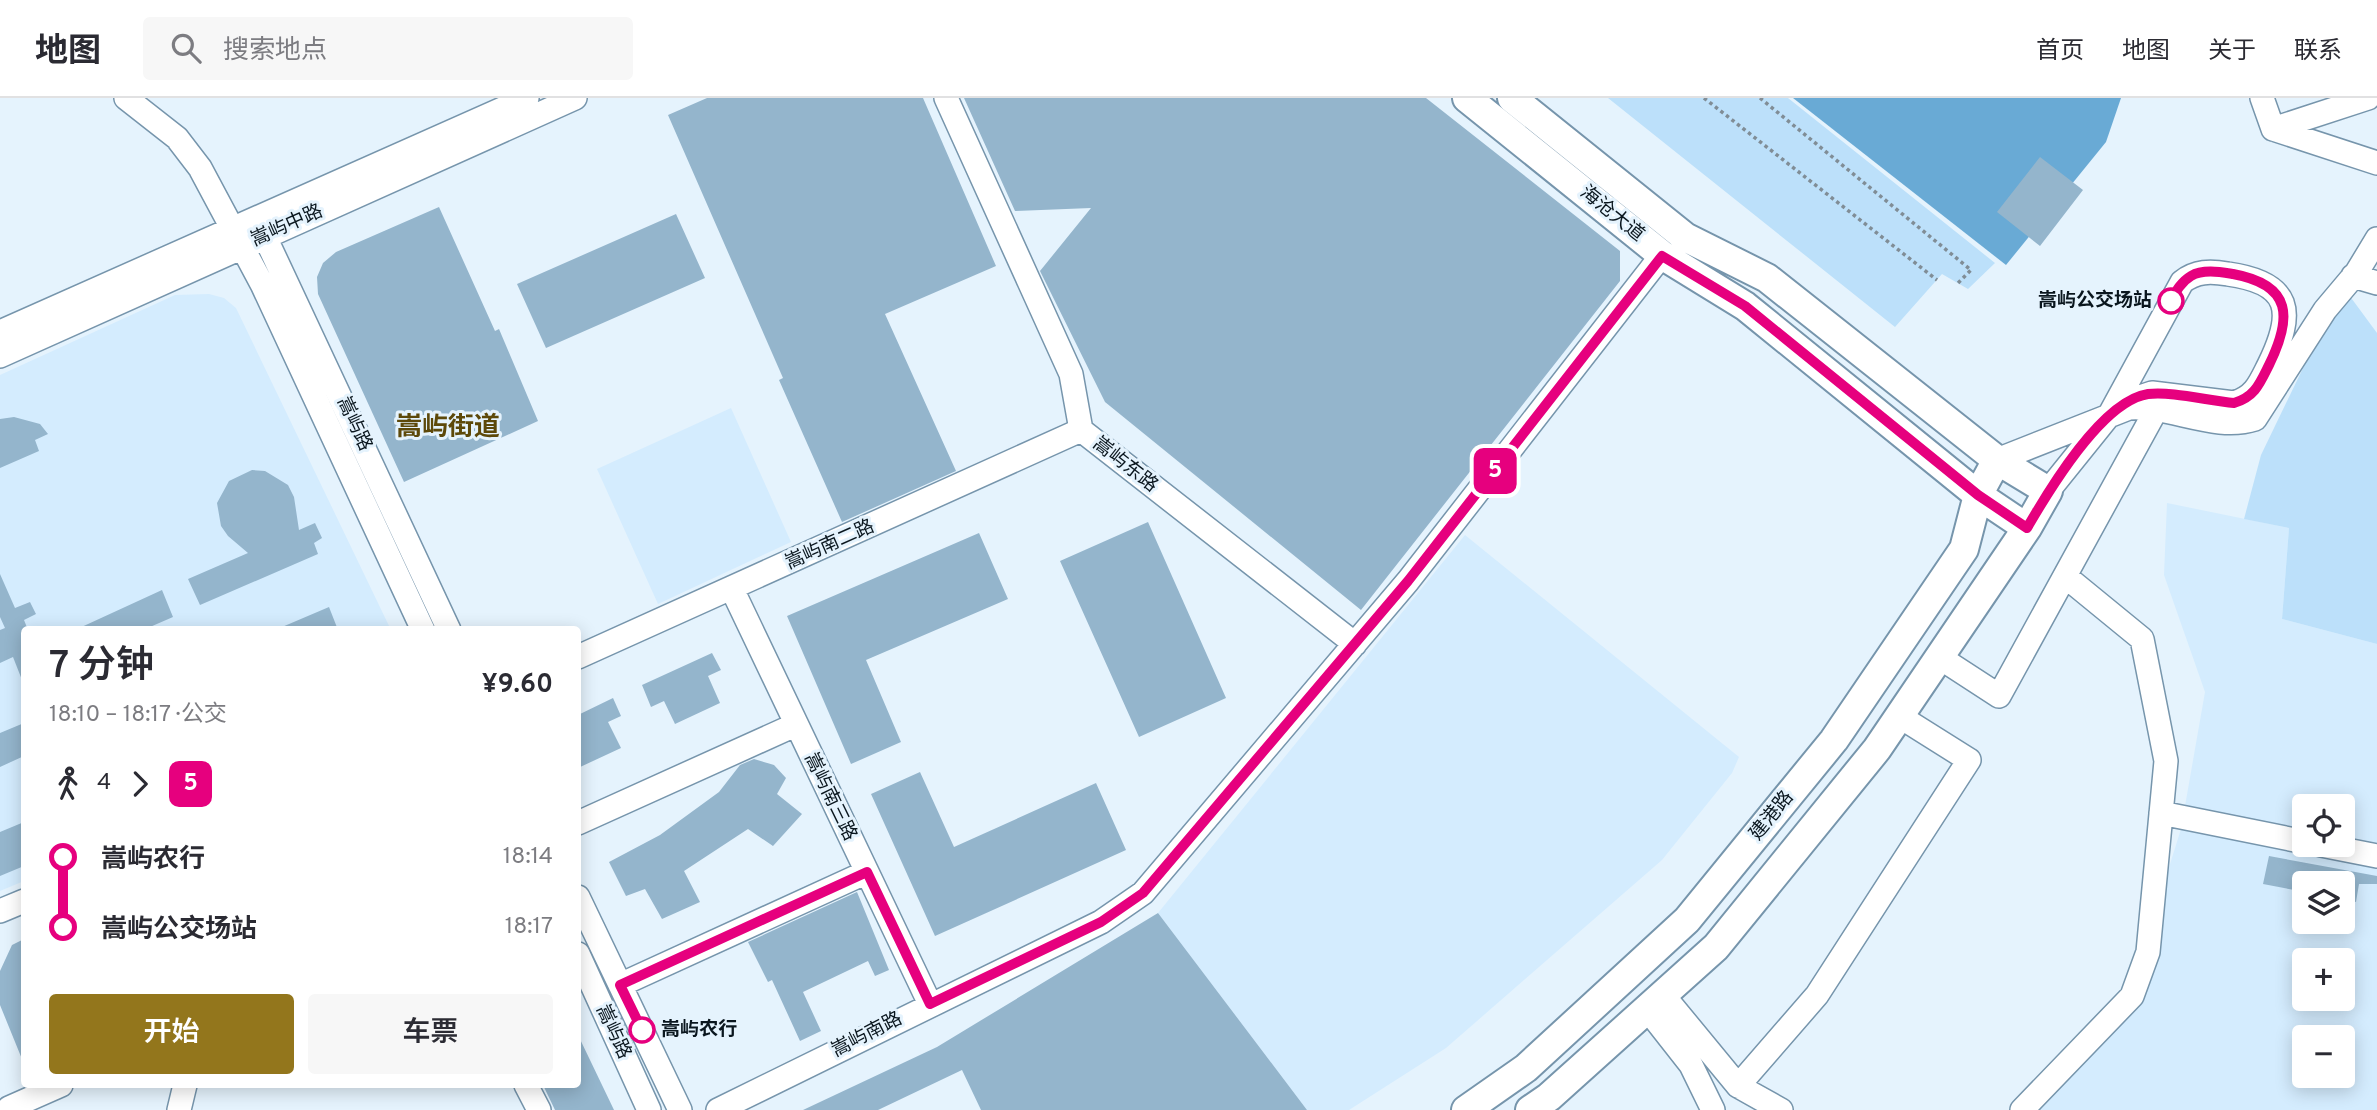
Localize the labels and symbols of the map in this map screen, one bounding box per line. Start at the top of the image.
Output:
street label: 海沧大道 [1575,181,1649,247]
street label: 嵩屿中路 [247,200,327,252]
marker: 嵩屿公交场站 [2158,288,2184,314]
place label: 嵩屿公交场站 [2038,289,2152,313]
street label: 嵩屿路 [331,393,377,455]
district label: 嵩屿街道 [396,412,500,445]
street label: 嵩屿东路 [1088,432,1162,498]
line badge: 5 [1472,448,1518,494]
street label: 嵩屿南二路 [782,515,878,575]
street label: 嵩屿南三路 [798,749,862,845]
street label: 建港路 [1745,786,1799,846]
street label: 嵩屿路 [590,1001,636,1063]
street label: 嵩屿南路 [828,1007,906,1063]
marker: 嵩屿农行 [629,1017,655,1043]
place label: 嵩屿农行 [661,1018,737,1042]

